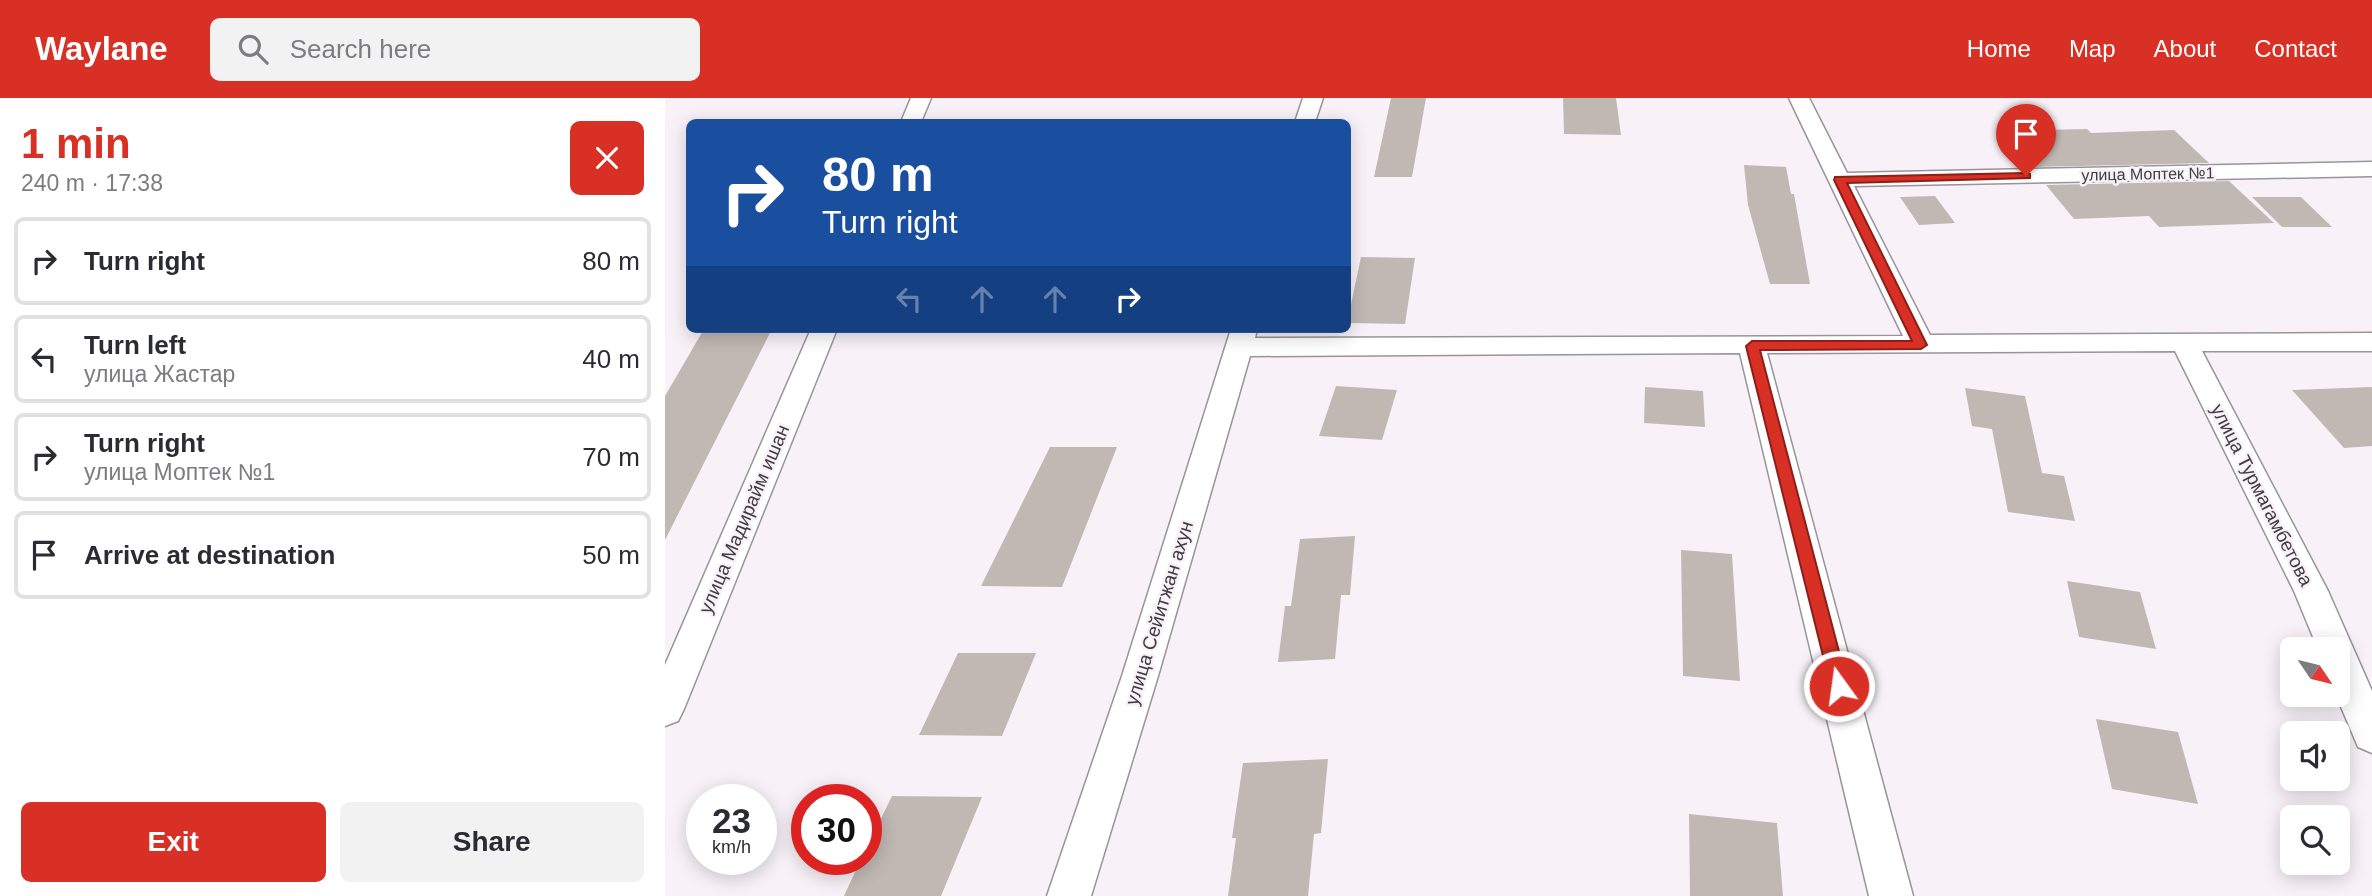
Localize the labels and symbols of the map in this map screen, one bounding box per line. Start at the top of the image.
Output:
pin [1996,104,2056,176]
street label: улица Моптек №1 [2081,164,2215,184]
street label: улица Турмагамбетова [2207,400,2317,590]
street label: улица Мадирайм ишан [695,422,793,616]
street label: улица Сейитжан ахун [1121,518,1197,708]
north arrow [2280,637,2350,707]
position arrow [1802,649,1876,723]
speed limit sign: 30 [791,784,882,875]

